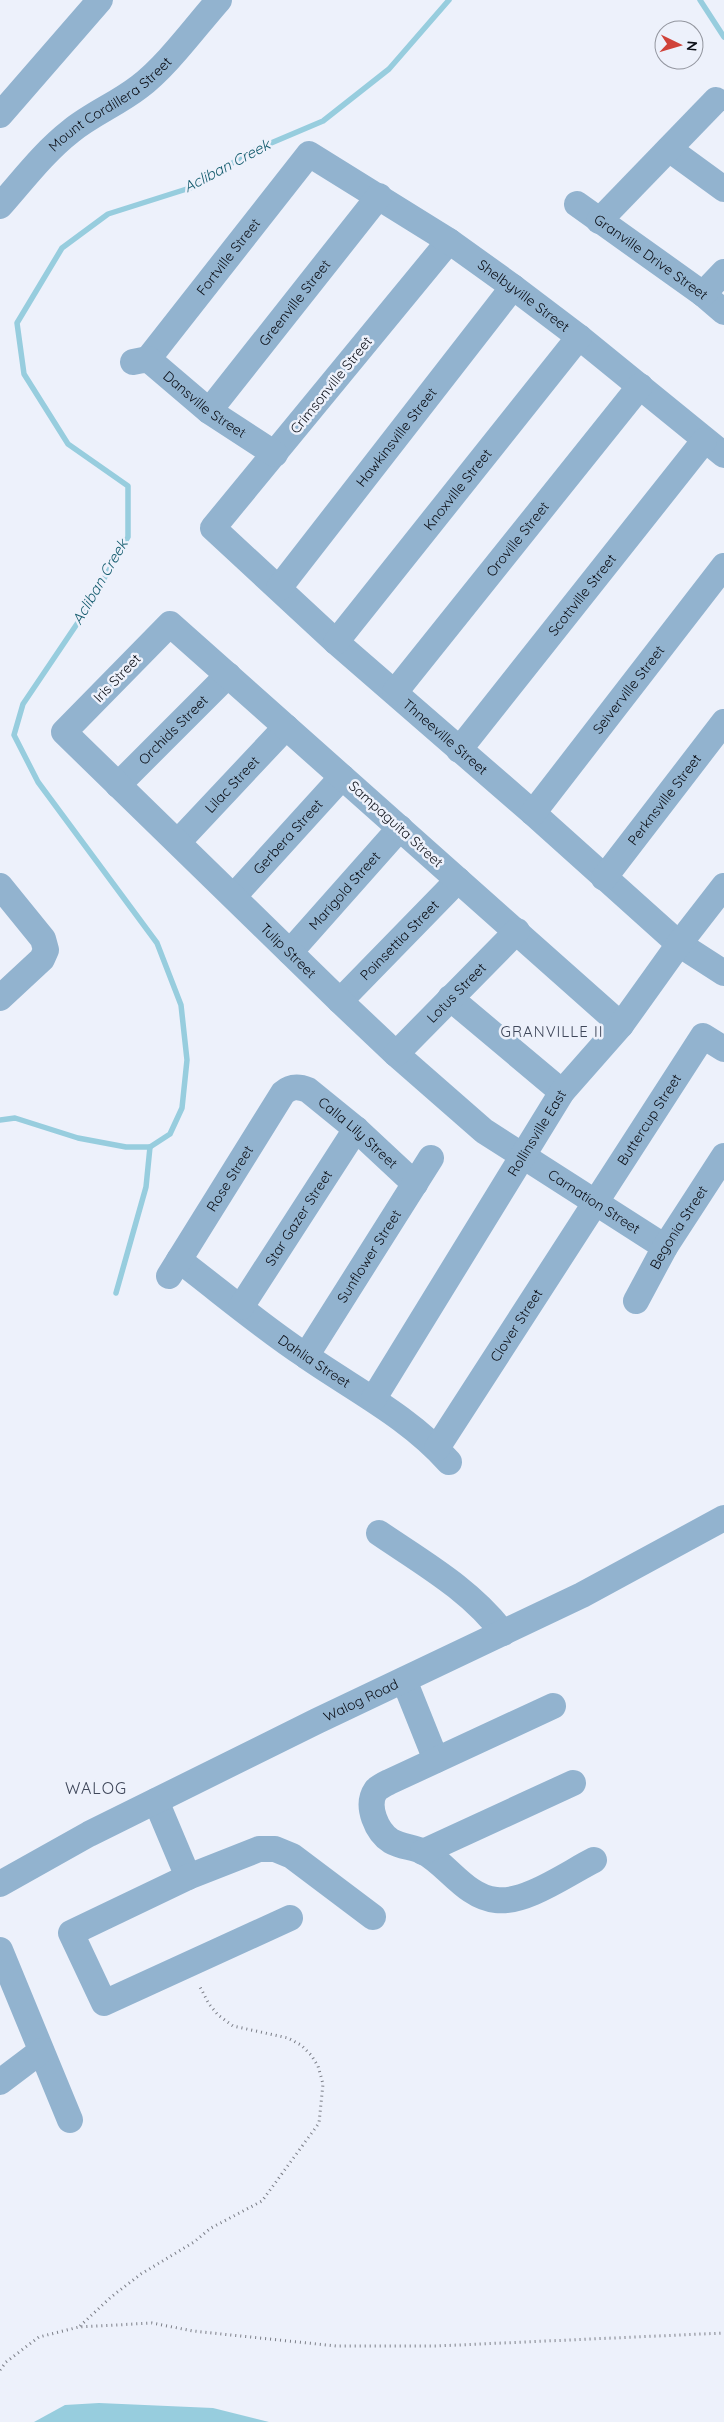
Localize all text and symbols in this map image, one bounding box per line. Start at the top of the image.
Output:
north arrow [654,20,704,70]
text: N [683,40,701,52]
street label: Mount Cordillera Street [45,53,176,155]
water label: Acliban Creek [180,134,275,196]
street label: Granville Drive Street [591,210,712,304]
street label: Fortville Street [192,214,264,299]
street label: Greenville Street [255,256,335,350]
street label: Shelbyville Street [474,256,573,336]
street label: Crimsonville Street [286,333,376,437]
street label: Dansville Street [159,367,250,442]
street label: Hawkinsville Street [352,384,441,490]
street label: Knoxville Street [420,445,496,534]
street label: Oroville Street [482,498,553,580]
water label: Acliban Creek [68,534,133,628]
street label: Scottville Street [544,550,620,640]
street label: Seiverville Street [589,642,668,737]
street label: Iris Street [89,650,145,706]
street label: Orchids Street [135,691,212,768]
street label: Thneeville Street [399,695,492,779]
street label: Perknsville Street [624,750,705,849]
street label: Lilac Street [201,752,263,817]
street label: Sampaguita Street [345,777,447,871]
street label: Gerbera Street [249,795,327,878]
street label: Marigold Street [305,847,384,934]
street label: Poinsettia Street [356,896,443,984]
street label: Tulip Street [256,919,320,982]
street label: Lotus Street [423,959,490,1027]
district label: GRANVILLE II [501,1022,603,1041]
street label: Buttercup Street [613,1070,685,1169]
street label: Rollinsville East [503,1086,570,1180]
street label: Calla Lily Street [314,1093,402,1172]
street label: Rose Street [202,1142,257,1215]
street label: Carnation Street [545,1165,644,1238]
street label: Star Gazer Street [261,1166,336,1269]
street label: Begonia Street [646,1182,712,1272]
street label: Sunflower Street [333,1206,405,1306]
street label: Clover Street [486,1285,547,1365]
street label: Dahlia Street [275,1331,354,1392]
street label: Walog Road [320,1675,401,1726]
district label: WALOG [65,1778,127,1798]

